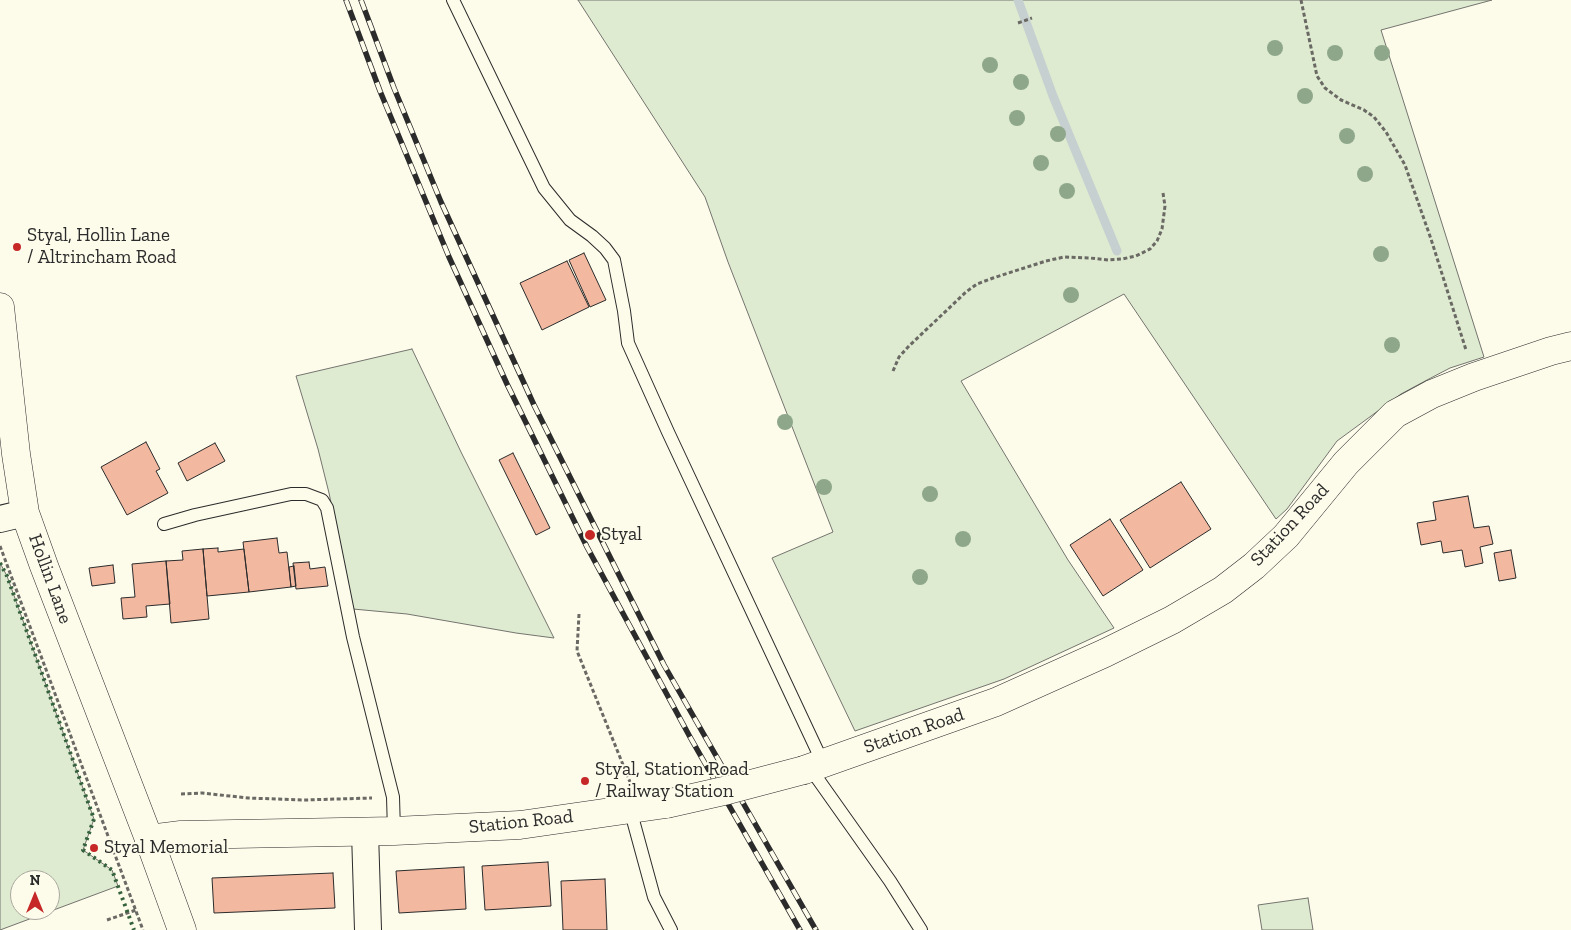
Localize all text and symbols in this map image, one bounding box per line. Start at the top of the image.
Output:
place label: Styal, Hollin Lane / Altrincham Road [27,225,177,269]
marker: Styal, Hollin Lane / Altrincham Road [11,241,23,253]
street label: Station Road [1246,479,1334,571]
place label: Styal [601,524,642,546]
marker: Styal [583,528,597,542]
street label: Hollin Lane [23,531,77,627]
street label: Station Road [861,703,967,759]
place label: Styal, Station Road / Railway Station [595,759,749,803]
marker: Styal, Station Road / Railway Station [579,775,591,787]
street label: Station Road [468,805,574,839]
place label: Styal Memorial [104,837,228,859]
marker: Styal Memorial [88,842,100,854]
north arrow [10,870,60,920]
text: N [30,872,40,889]

